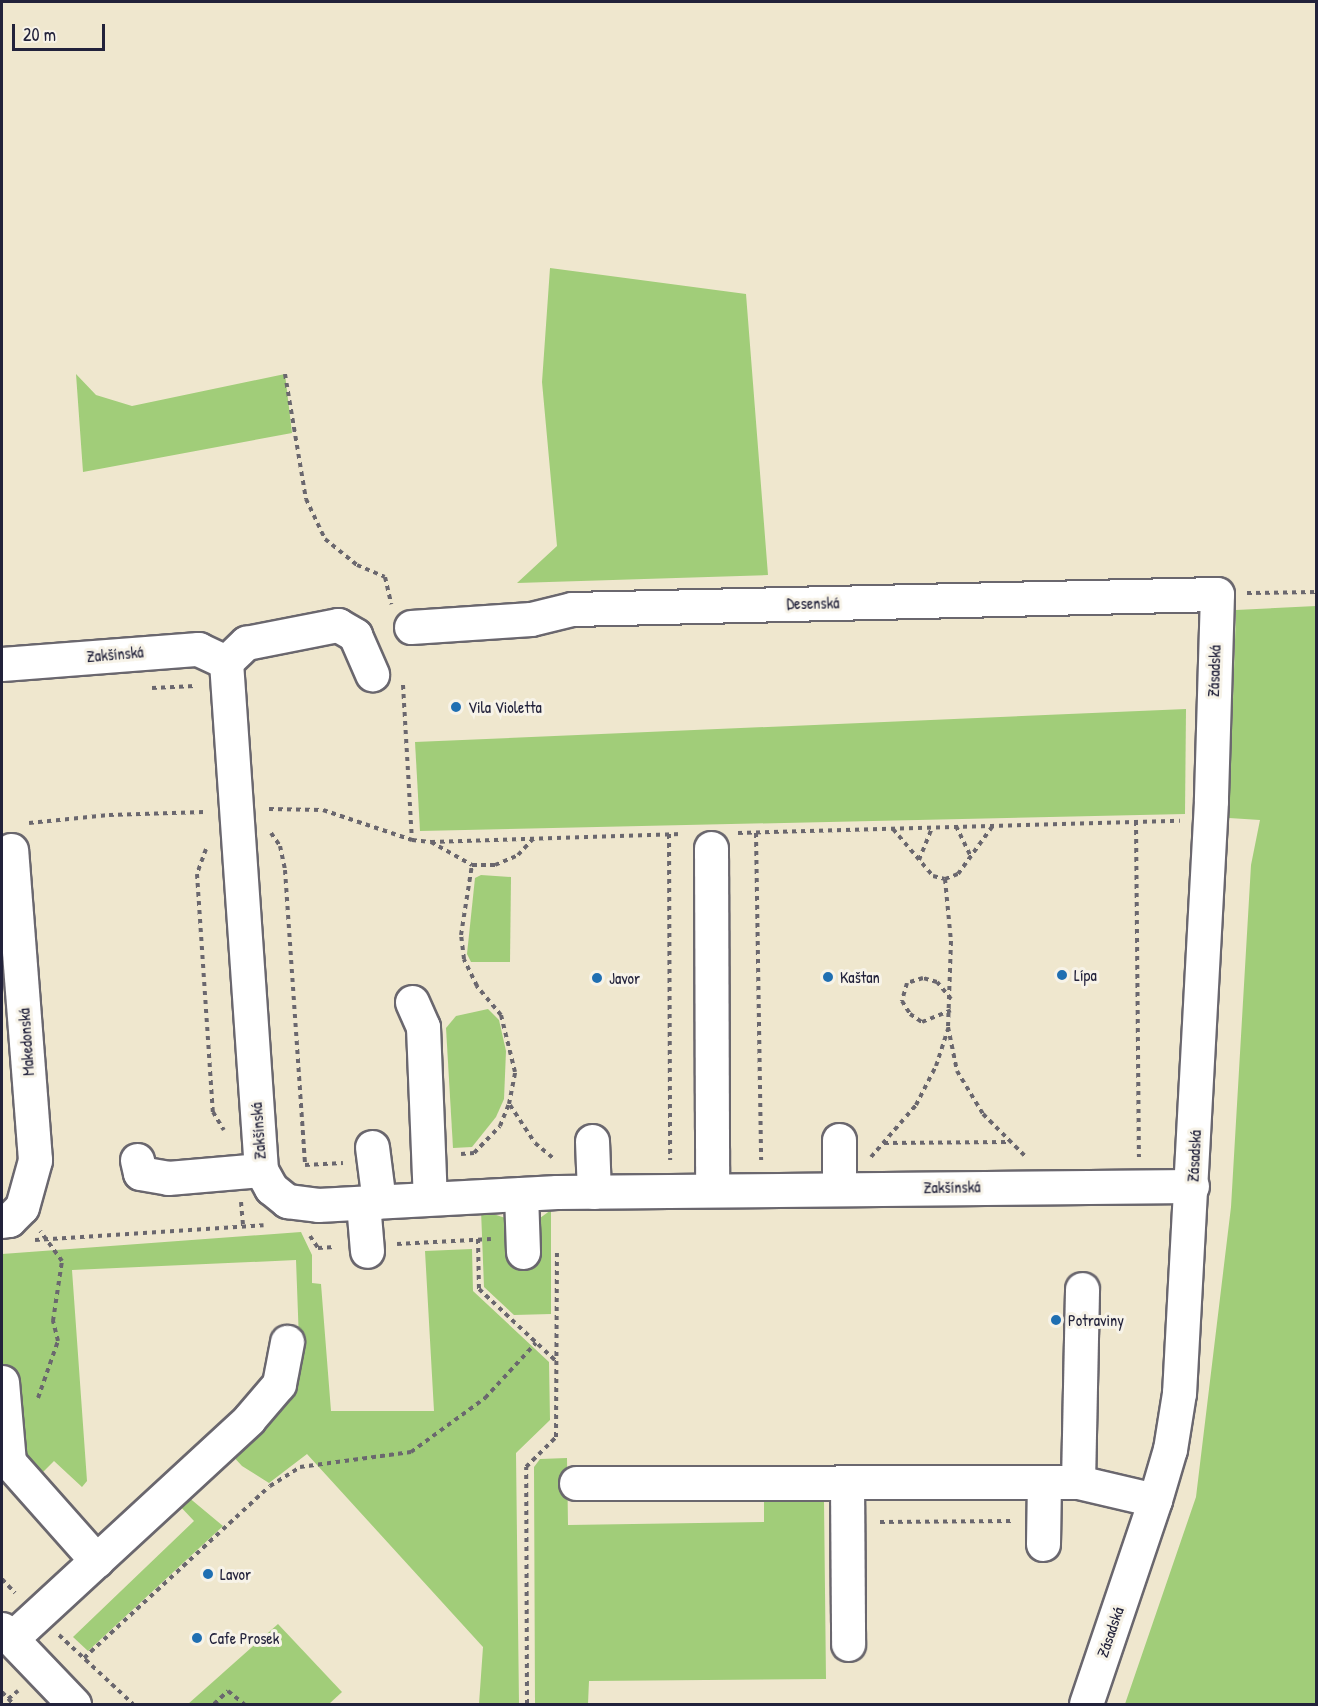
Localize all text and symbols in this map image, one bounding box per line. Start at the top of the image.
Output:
scale bar [15,12,108,50]
text: 20 m [23,22,56,47]
street label: Desenská [786,593,840,613]
street label: Zakšínská [86,642,144,666]
street label: Zásadská [1203,645,1225,697]
place label: Vila Violetta [468,697,542,717]
marker: Vila Violetta [449,700,463,714]
place label: Lípa [1074,965,1097,985]
place label: Kaštan [840,967,880,987]
place label: Javor [609,968,640,988]
marker: Lípa [1055,968,1069,982]
marker: Kaštan [821,970,835,984]
marker: Javor [590,971,604,985]
street label: Makedonská [14,1008,38,1076]
street label: Zakšínská [246,1102,270,1160]
street label: Zásadská [1183,1129,1205,1183]
street label: Zakšínská [923,1177,981,1197]
place label: Potraviny [1068,1310,1124,1330]
marker: Potraviny [1049,1313,1063,1327]
place label: Lavor [220,1564,251,1584]
marker: Lavor [201,1567,215,1581]
street label: Zásadská [1092,1604,1128,1660]
place label: Cafe Prosek [209,1628,279,1648]
marker: Cafe Prosek [190,1631,204,1645]

